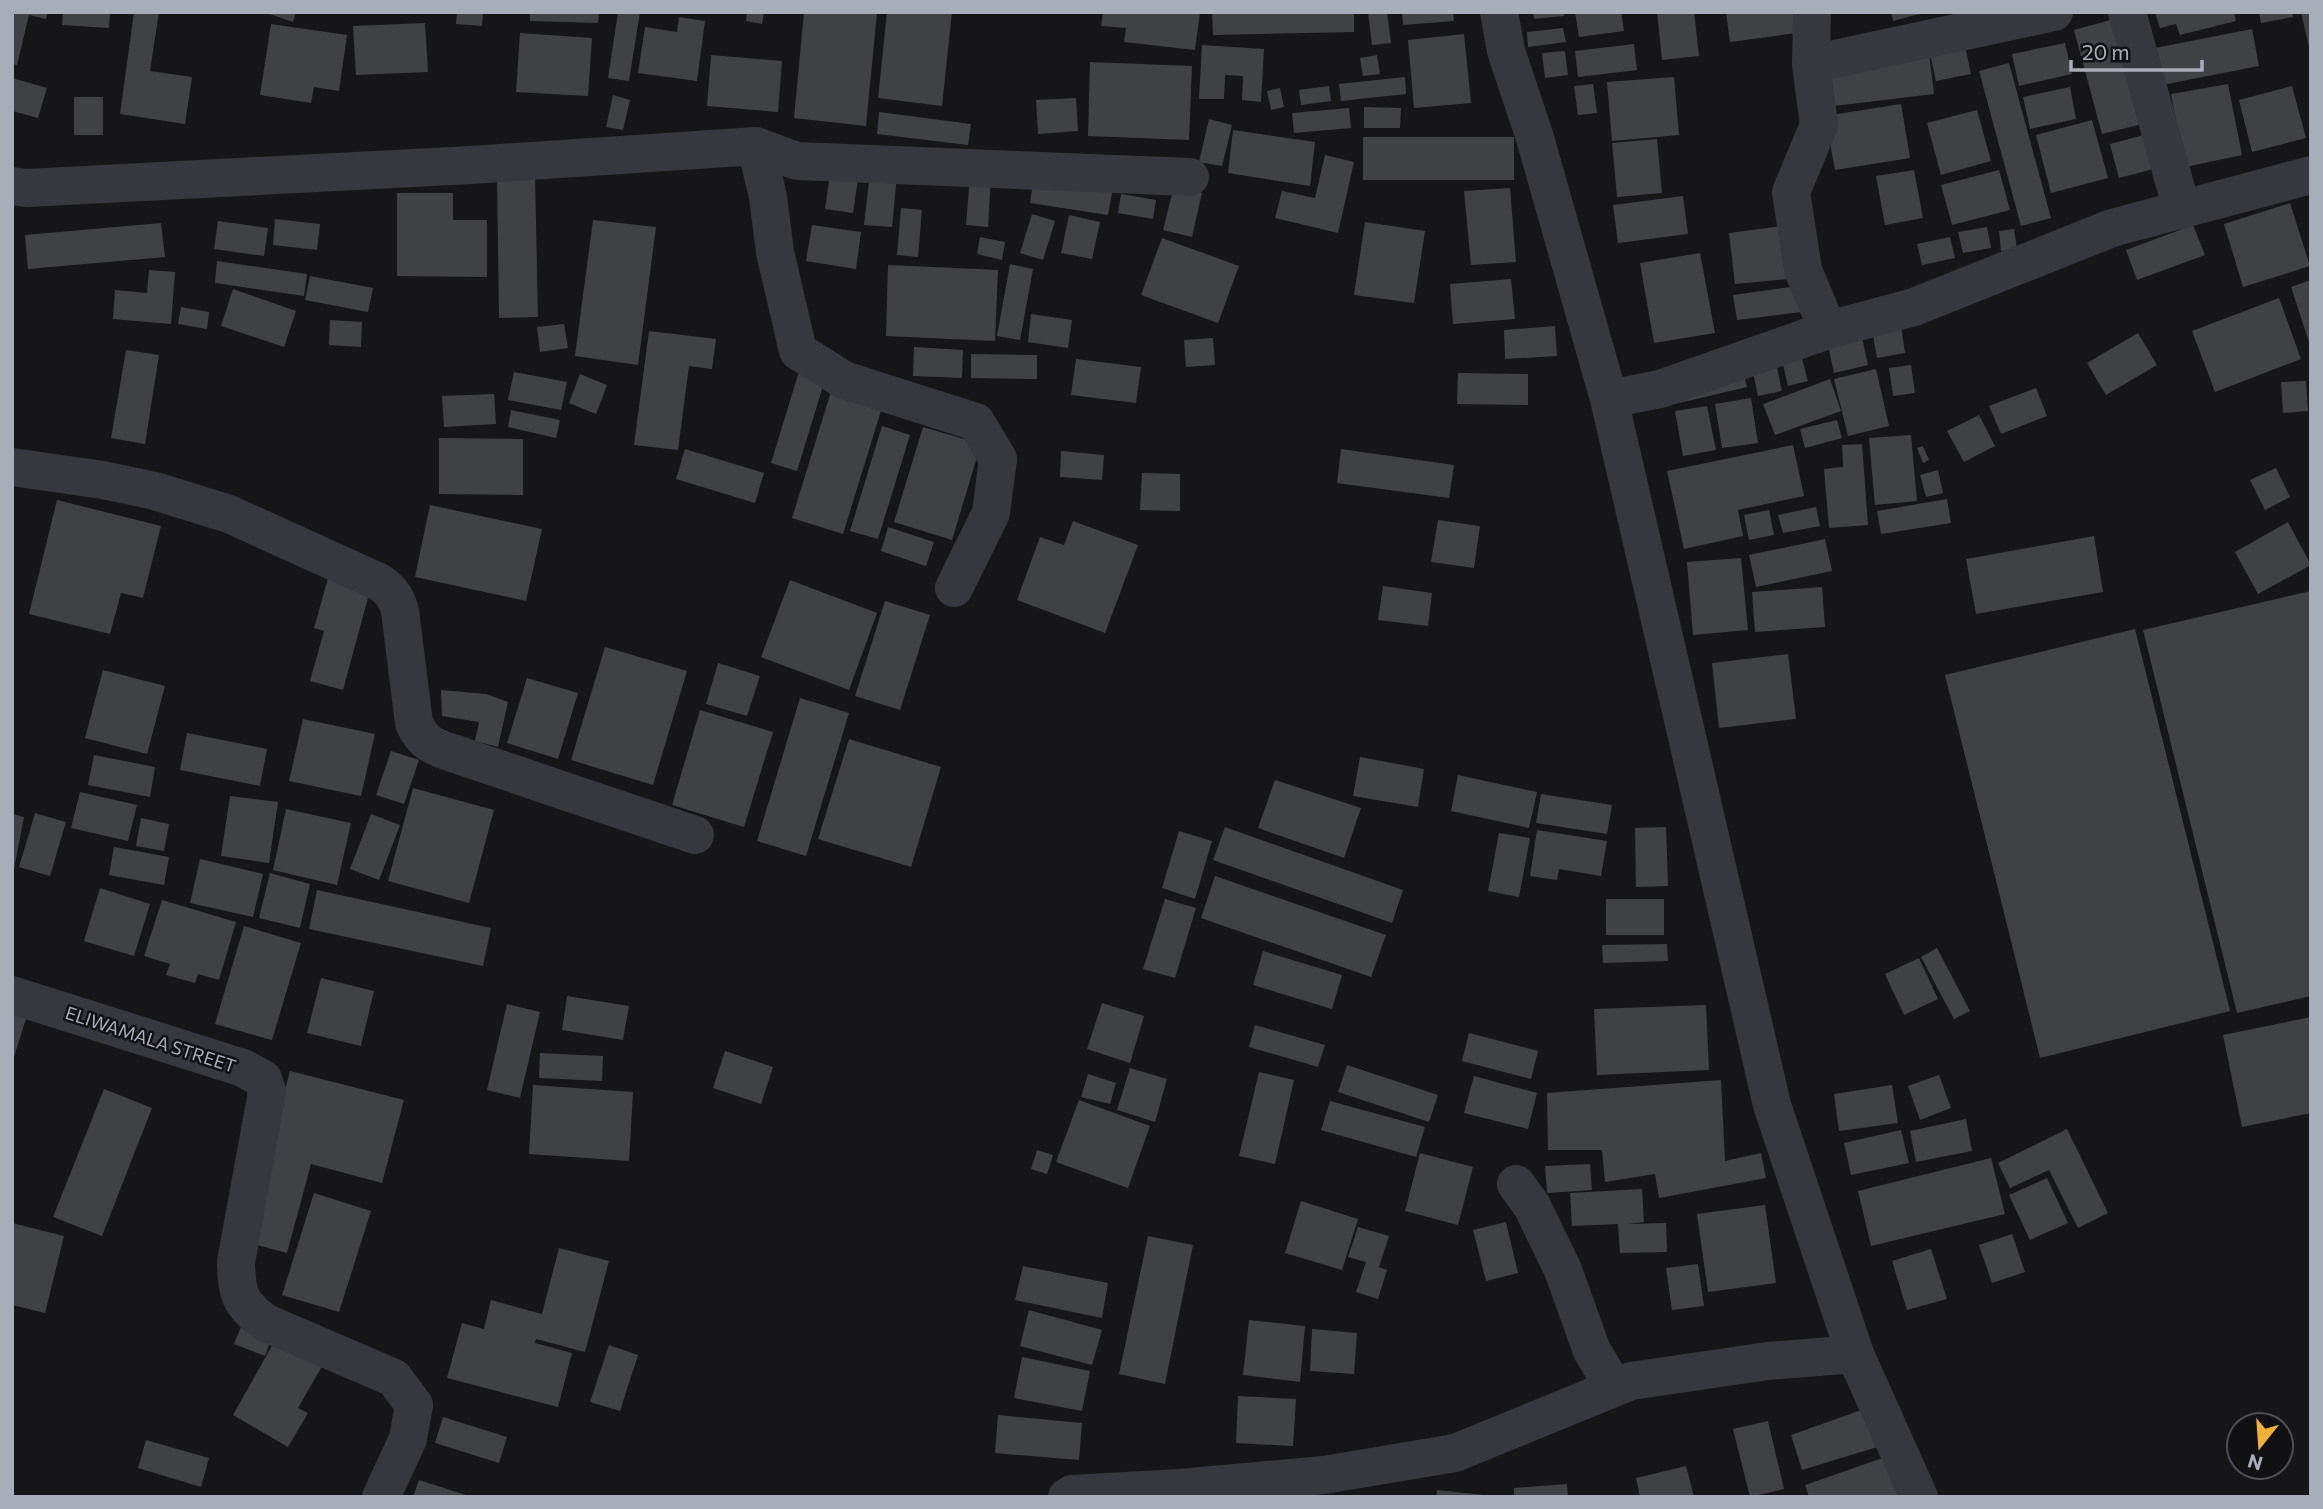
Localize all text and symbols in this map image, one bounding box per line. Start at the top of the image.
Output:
scale bar [2071,28,2202,72]
text: 20 m [2082,39,2130,64]
street label: ELIWAMALA STREET [63,1001,239,1077]
north arrow [2225,1411,2295,1481]
text: N [2245,1450,2265,1476]

